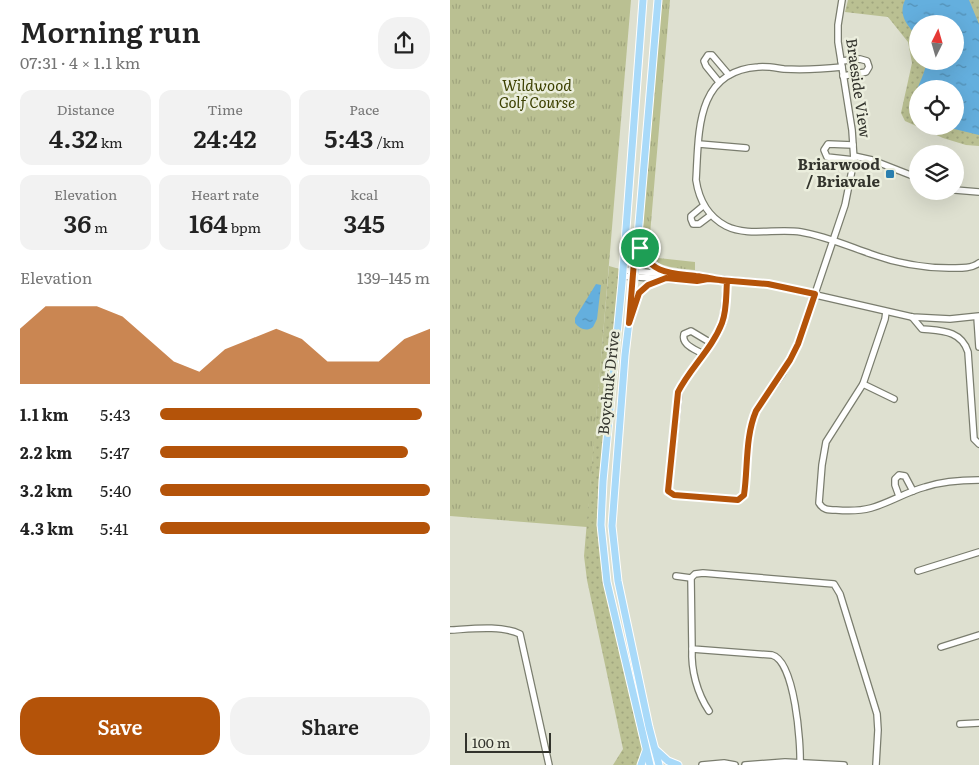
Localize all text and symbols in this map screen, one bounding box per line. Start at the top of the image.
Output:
text: Morning run [20,10,201,52]
north arrow [909,15,964,70]
map controls [909,15,964,200]
button: share [378,17,430,69]
street label: Braeside View [841,36,878,139]
text: 07:31 · 4 × 1.1 km [20,50,140,74]
park label: Wildwood Golf Course [499,73,575,113]
button: locate [909,80,964,135]
text: Distance [57,99,115,119]
text: Time [207,99,243,119]
text: Pace [349,99,379,119]
text: 4.32 [49,119,98,156]
text: 24:42 [193,119,257,156]
text: 5:43 [324,119,374,156]
text: km [98,132,123,152]
text: /km [374,132,404,152]
button: layers [909,145,964,200]
place label: Briarwood / Briavale [798,152,881,192]
marker: Briarwood / Briavale [884,168,896,180]
text: Elevation [54,184,117,204]
text: Heart rate [191,184,259,204]
text: kcal [351,184,378,204]
text: 36 [64,204,91,241]
text: 164 [189,204,228,241]
text: 345 [344,204,385,241]
text: m [91,217,108,237]
text: bpm [228,217,261,237]
pin [619,227,661,269]
icon: arrive [626,234,654,262]
text: Elevation [20,265,92,289]
text: 139–145 m [357,265,430,289]
street label: Boychuk Drive [591,329,624,436]
text: 1.1 km [20,402,68,426]
text: 5:43 [100,402,131,426]
text: 2.2 km [20,440,72,464]
text: 5:47 [100,440,130,464]
text: 3.2 km [20,478,73,502]
text: 5:40 [100,478,131,502]
text: 4.3 km [20,516,74,540]
text: 5:41 [100,516,128,540]
button: Save [20,697,220,755]
button: Share [230,697,430,755]
scale bar [465,730,551,753]
text: 100 m [472,732,510,752]

